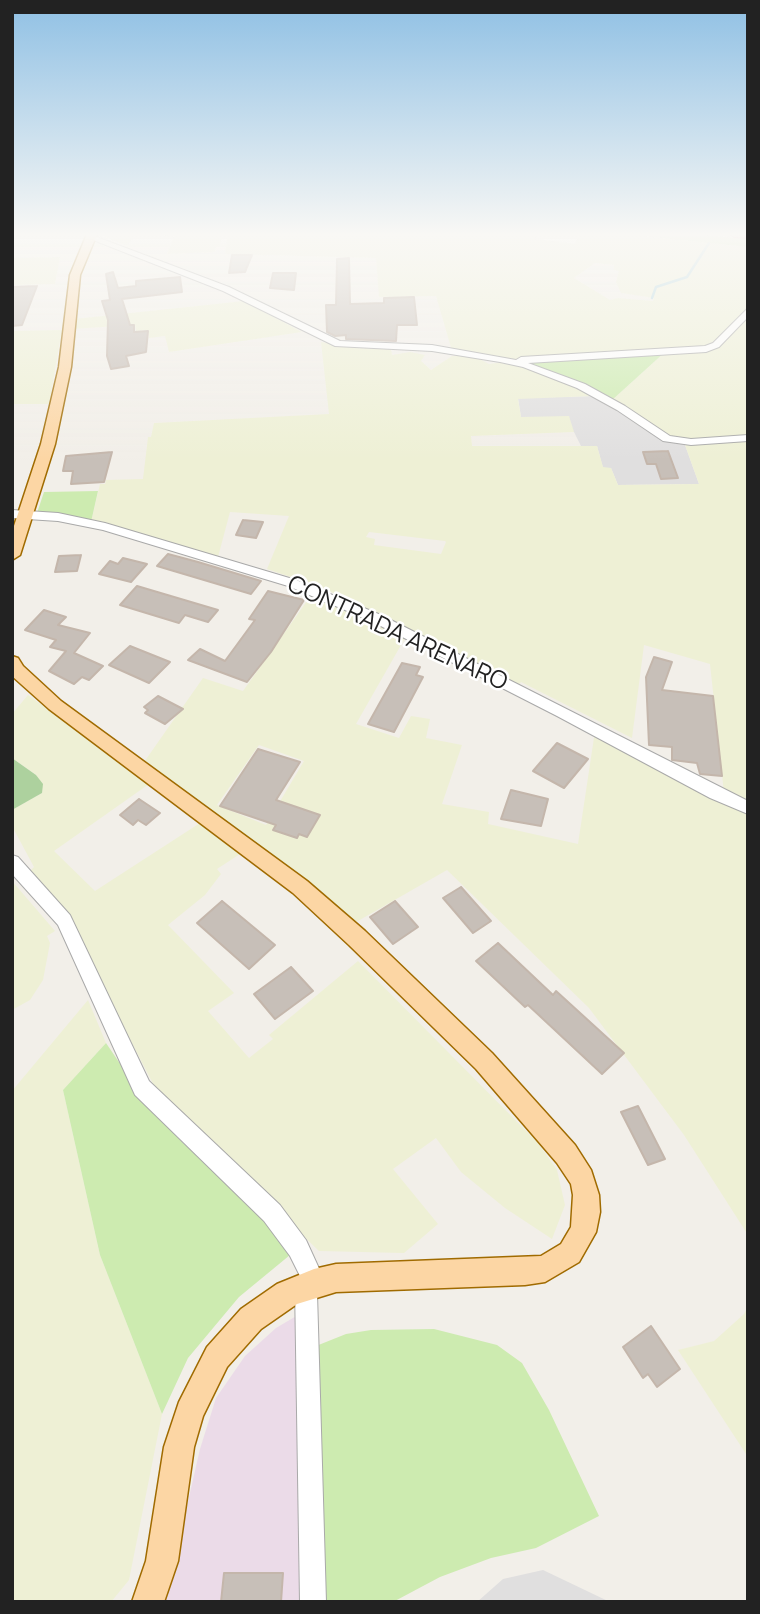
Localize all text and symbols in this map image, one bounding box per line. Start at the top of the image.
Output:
street label: CONTRADA ARENARO [282,570,512,698]

